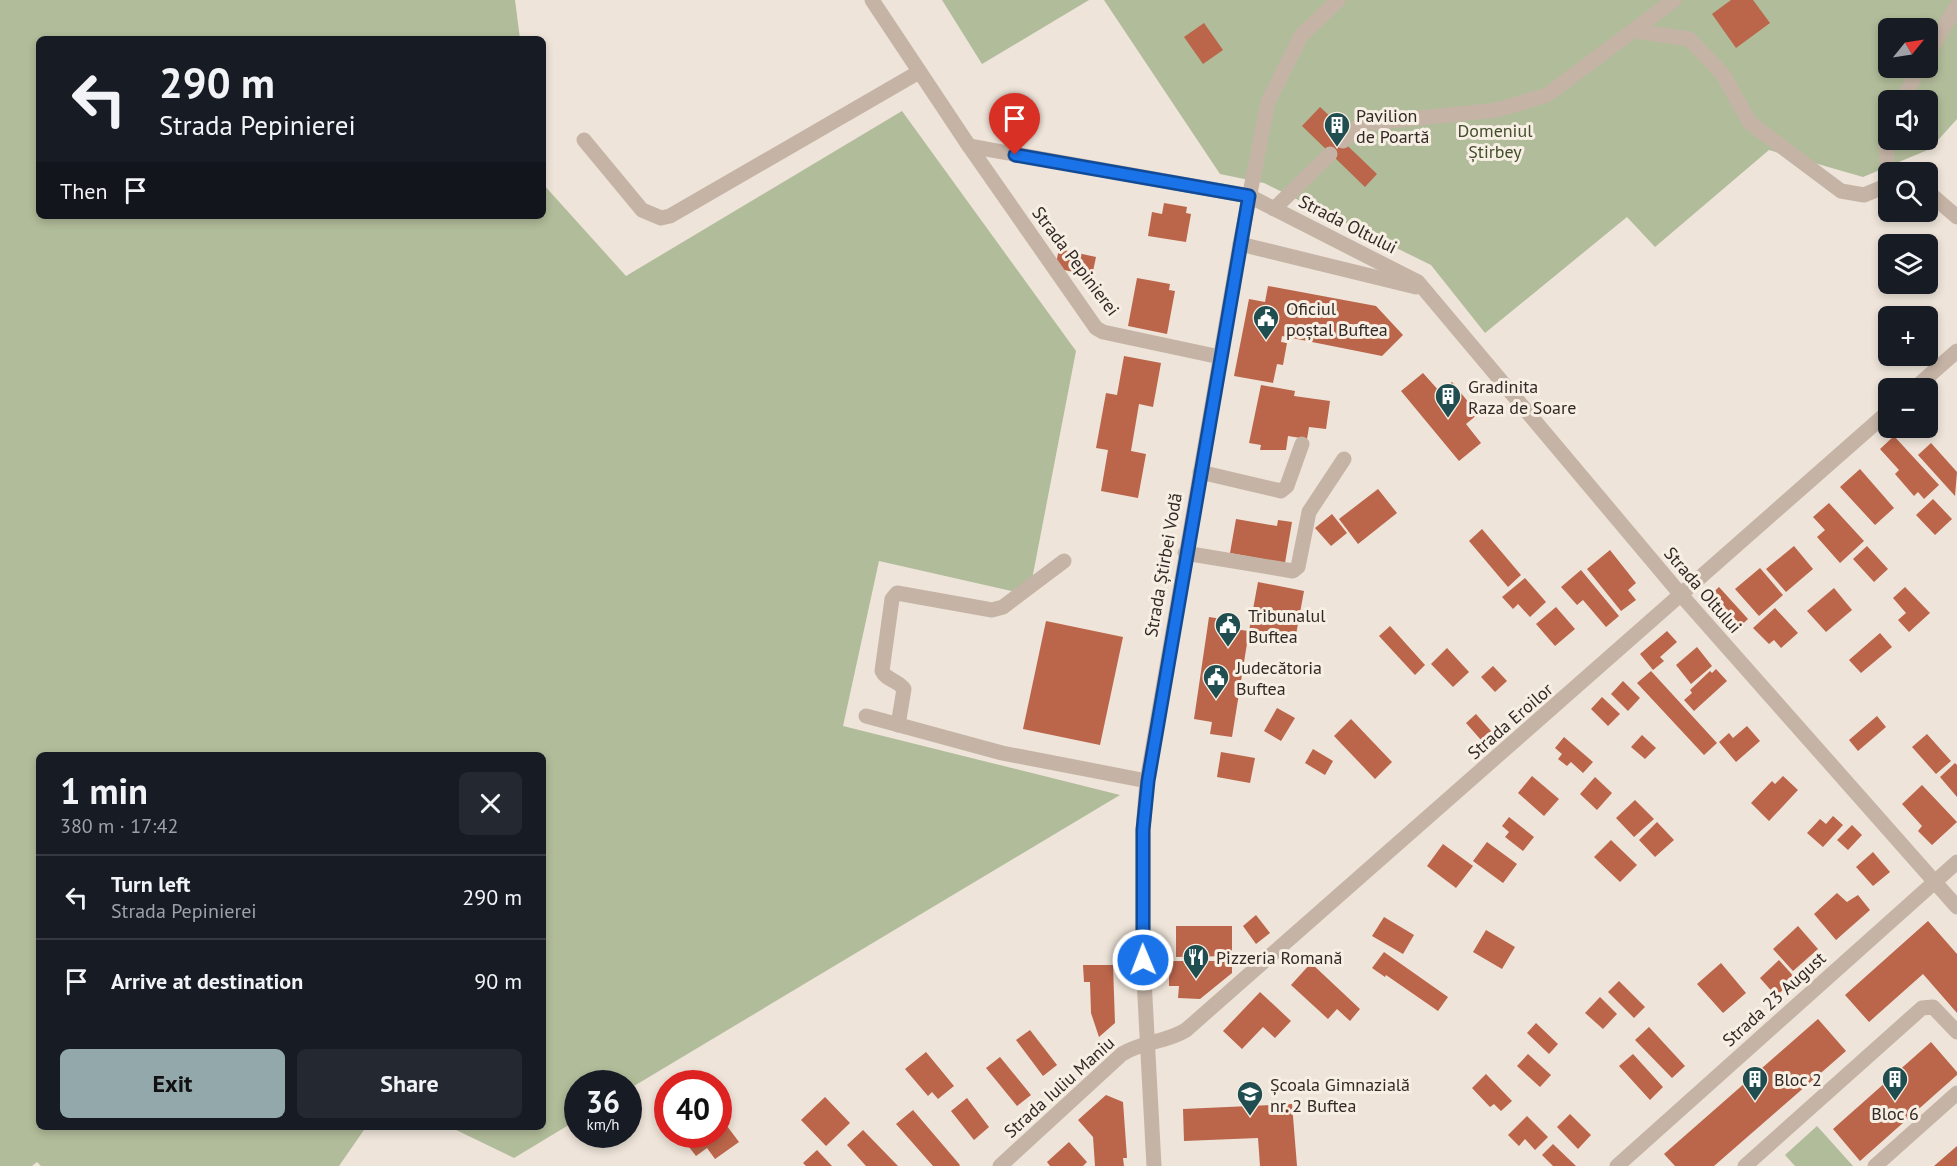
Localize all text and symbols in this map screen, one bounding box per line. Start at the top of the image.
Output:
north arrow [1878,18,1938,78]
map controls [1878,18,1938,438]
text: 290 m [159,55,275,110]
icon: left [60,60,138,138]
button: sound [1878,90,1938,150]
pin [989,93,1040,155]
icon: arrive [998,102,1031,135]
place label: Pavilion de Poartă [1356,104,1429,148]
text: Strada Pepinierei [159,108,356,142]
building icon: Pavilion de Poartă [1322,110,1352,148]
park label: Domeniul Știrbey [1458,119,1533,163]
button: search [1878,162,1938,222]
icon: arrive [119,174,152,207]
text: Then [60,177,107,205]
street label: Strada Oltului [1295,189,1401,259]
street label: Strada Pepinierei [1027,202,1125,320]
button: layers [1878,234,1938,294]
place label: Oficiul poștal Buftea [1286,297,1388,341]
public building icon: Oficiul poștal Buftea [1251,303,1281,341]
button: + [1878,306,1938,366]
place label: Gradinita Raza de Soare [1468,375,1576,419]
button: − [1878,378,1938,438]
building icon: Gradinita Raza de Soare [1433,381,1463,419]
street label: Strada Știrbei Vodă [1139,491,1187,639]
street label: Strada Oltului [1659,542,1747,638]
place label: Tribunalul Buftea [1248,604,1326,648]
public building icon: Tribunalul Buftea [1213,610,1243,648]
place label: Judecătoria Buftea [1235,656,1322,700]
public building icon: Judecătoria Buftea [1201,662,1231,700]
street label: Strada Eroilor [1463,678,1557,764]
text: 1 min [60,767,148,814]
button: close [459,772,522,835]
text: 380 m · 17:42 [60,813,178,839]
text: Turn left [111,870,191,898]
icon: left [60,881,93,914]
text: 290 m [462,883,522,911]
text: Strada Pepinierei [111,898,257,924]
position arrow [1111,928,1175,992]
restaurant icon: Pizzeria Romană [1181,942,1211,980]
place label: Pizzeria Romană [1216,946,1342,969]
street label: Strada 23 August [1718,947,1830,1051]
icon: arrive [60,965,93,998]
text: Arrive at destination [111,967,303,995]
text: 90 m [474,967,522,995]
street label: Strada Iuliu Maniu [999,1031,1119,1143]
button: Exit [60,1049,285,1118]
button: Share [297,1049,522,1118]
building icon: Bloc 2 [1740,1064,1770,1102]
building icon: Bloc 6 [1880,1064,1910,1102]
place label: Bloc 2 [1774,1068,1822,1091]
speed limit sign: 40 [654,1070,732,1148]
place label: Școala Gimnazială nr. 2 Buftea [1270,1073,1410,1117]
school or university icon: Școala Gimnazială nr. 2 Buftea [1235,1079,1265,1117]
text: 36 [586,1082,620,1121]
place label: Bloc 6 [1871,1102,1919,1125]
text: km/h [587,1115,619,1134]

